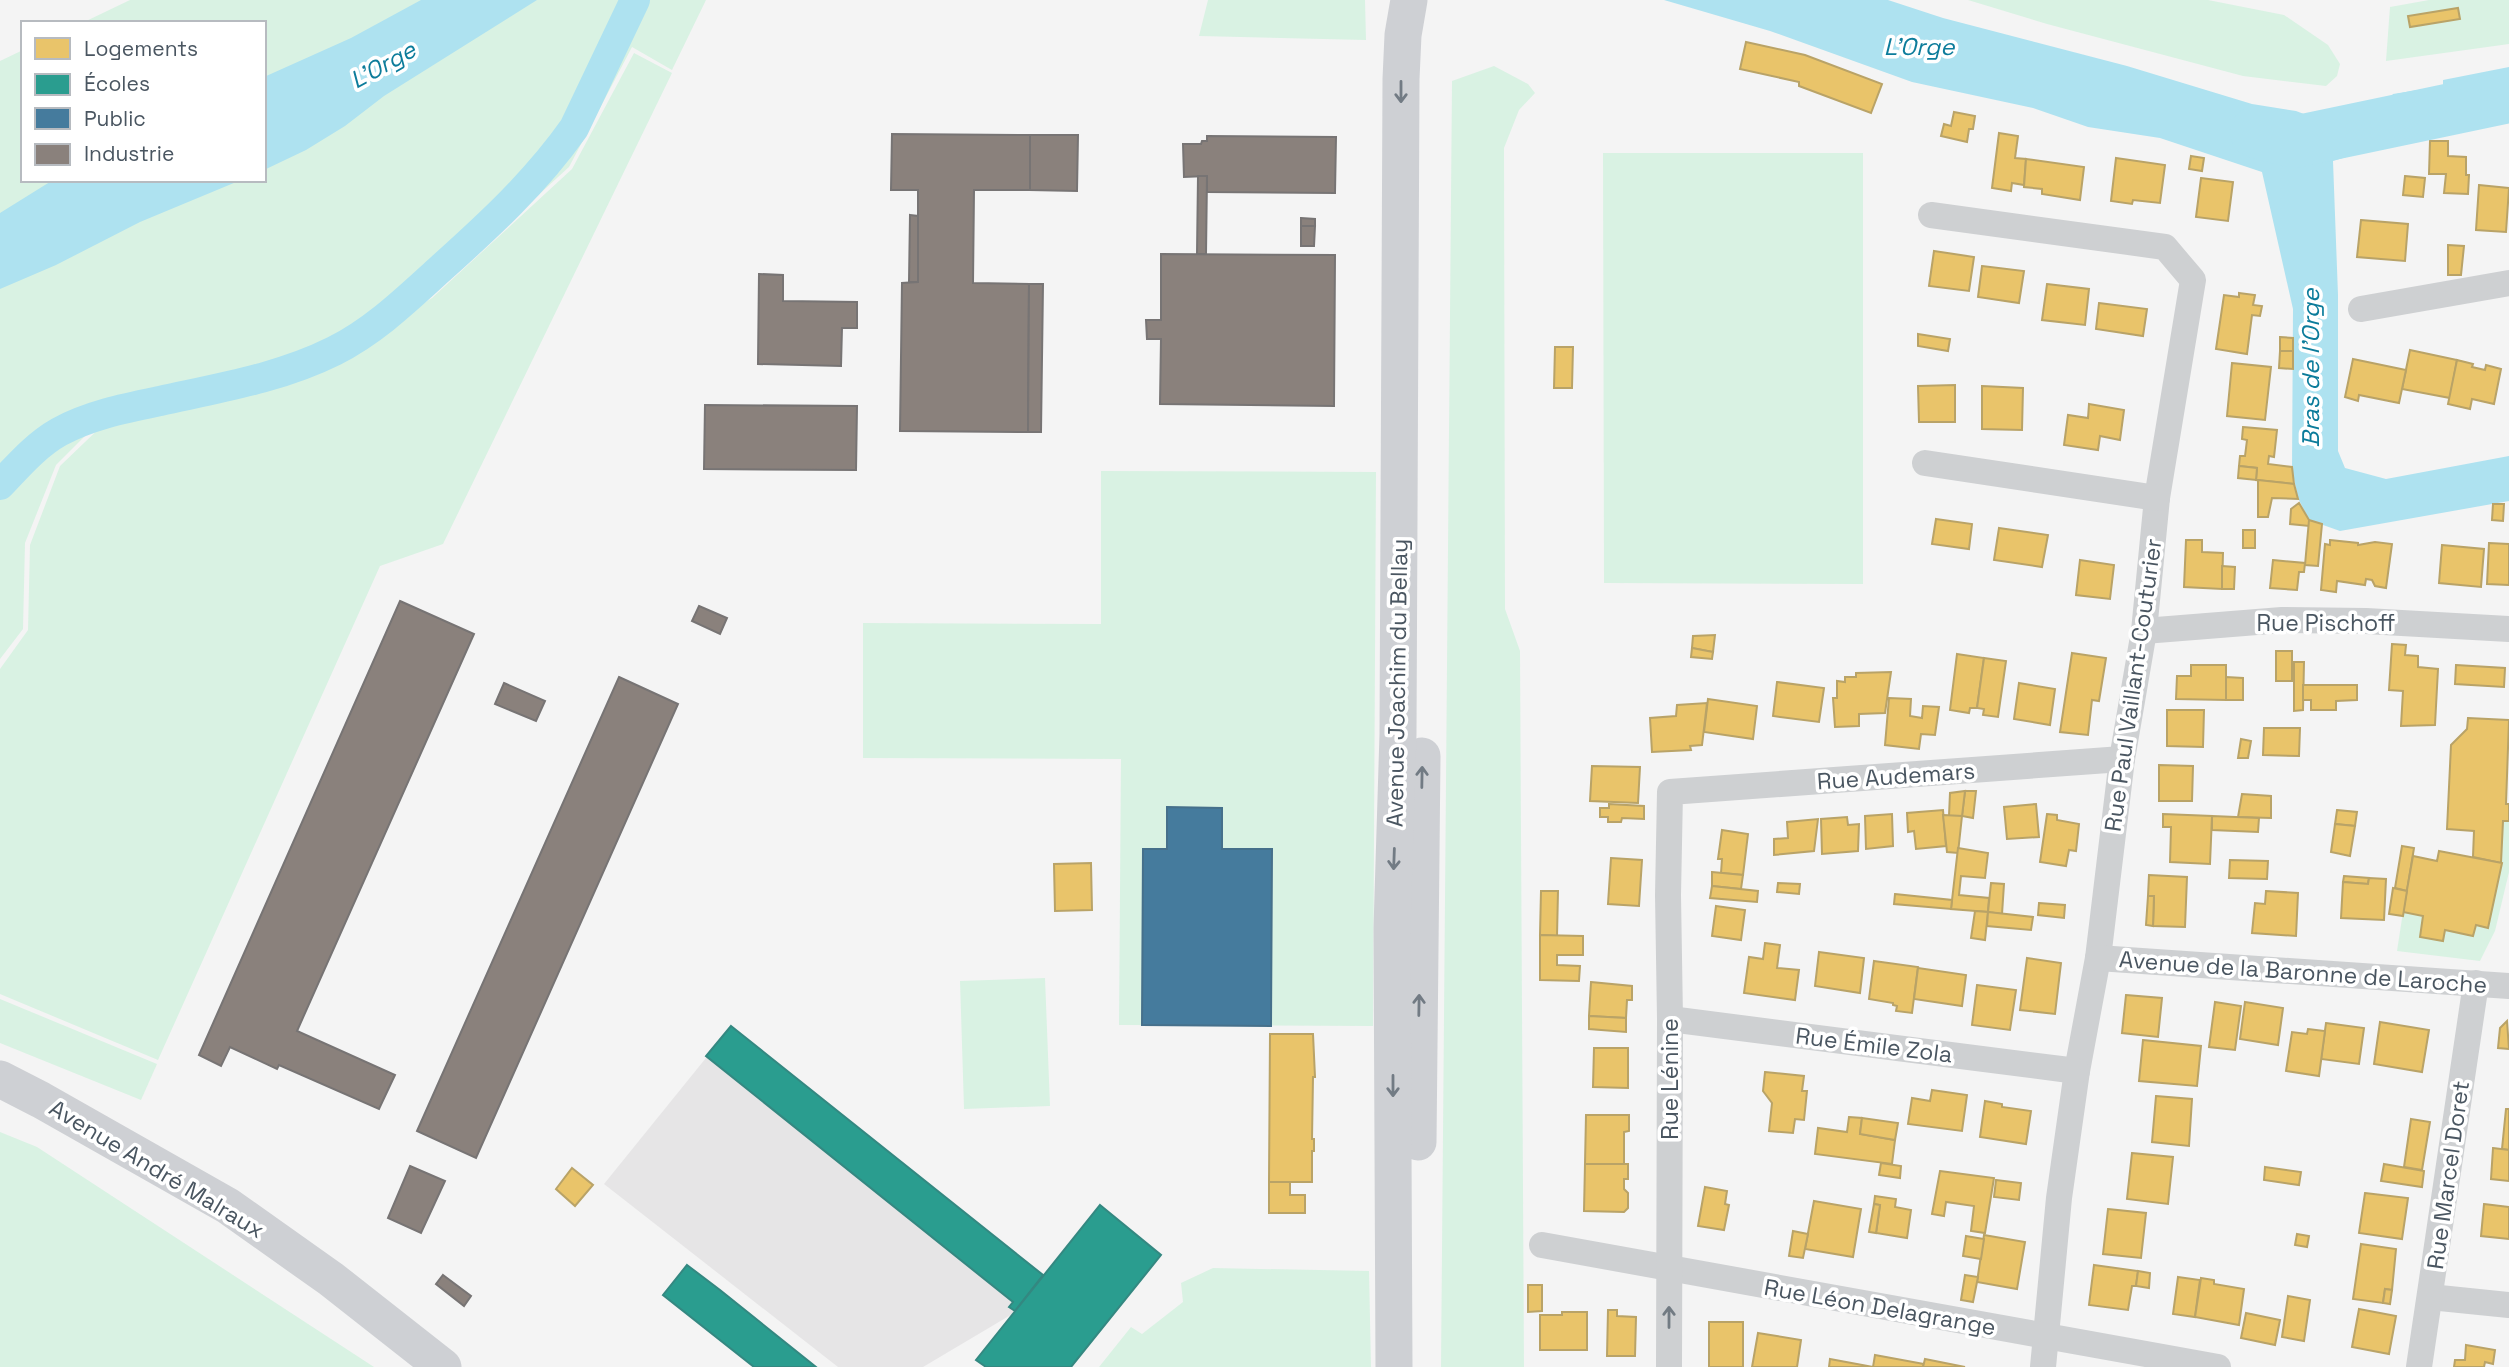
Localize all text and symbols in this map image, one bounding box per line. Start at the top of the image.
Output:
legend [21,21,266,182]
water label: L'Orge [1884,31,1955,62]
water label: L'Orge [344,33,422,95]
text: Logements [84,35,198,62]
text: Écoles [84,70,150,97]
one-way arrow [1394,81,1408,104]
text: Public [84,105,146,132]
text: Industrie [84,140,174,167]
water label: Bras de l'Orge [2295,288,2326,447]
street label: Rue Paul Vaillant-Couturier [2098,537,2168,833]
street label: Avenue Joachim du Bellay [1379,539,1415,827]
street label: Rue Pischoff [2257,608,2395,638]
street label: Rue Audemars [1816,756,1976,796]
one-way arrow [1415,766,1429,789]
one-way arrow [1387,847,1401,870]
street label: Avenue de la Baronne de Laroche [2118,944,2488,1000]
one-way arrow [1413,994,1426,1017]
street label: Rue Lénine [1655,1018,1685,1140]
street label: Rue Émile Zola [1794,1021,1954,1069]
one-way arrow [1386,1074,1400,1097]
street label: Rue Marcel Doret [2420,1079,2476,1271]
street label: Avenue André Malraux [44,1093,270,1245]
street label: Rue Léon Delagrange [1762,1272,1998,1342]
one-way arrow [1662,1306,1676,1329]

